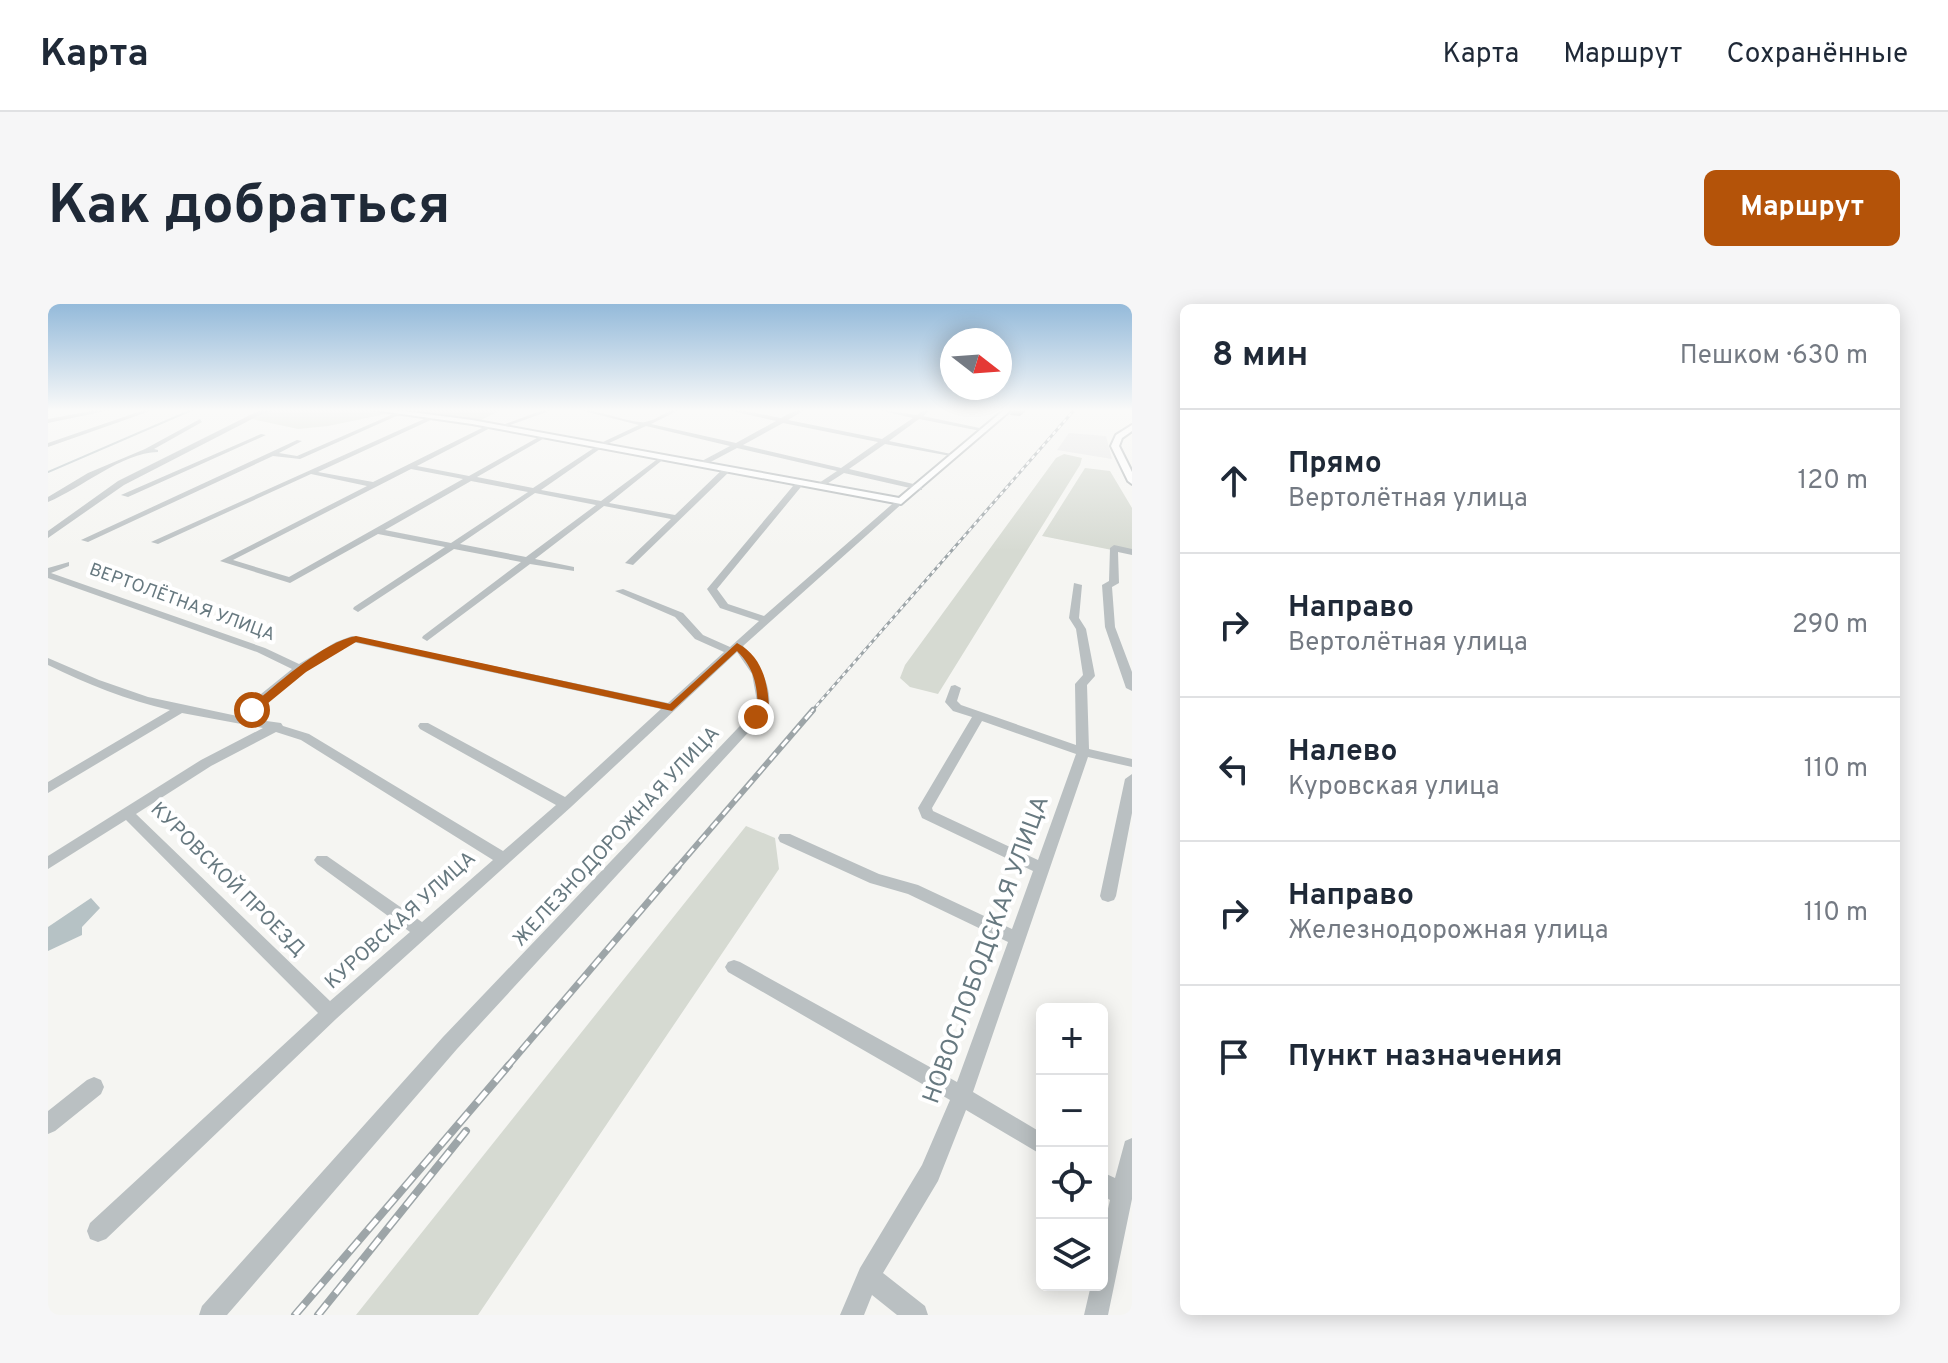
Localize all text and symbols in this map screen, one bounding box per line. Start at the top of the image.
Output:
text: Карта [40,31,149,80]
text: Карта [1443,37,1519,73]
text: Маршрут [1563,37,1682,73]
text: Сохранённые [1726,37,1908,73]
button: Маршрут [1704,170,1900,246]
text: Как добраться [48,173,450,243]
north arrow [940,328,1012,400]
text: 8 мин [1212,335,1308,378]
text: Пешком · 630 m [1680,340,1868,373]
text: Прямо [1288,446,1382,483]
icon: ahead [1212,459,1256,503]
text: 120 m [1798,465,1868,498]
text: Вертолётная улица [1288,483,1528,516]
street label: ВЕРТОЛЁТНАЯ УЛИЦА [86,557,279,647]
text: Направо [1288,590,1414,627]
icon: right [1212,603,1256,647]
text: 290 m [1792,609,1868,642]
text: Вертолётная улица [1288,627,1528,660]
route start [234,692,270,728]
route end [738,699,774,735]
street label: ЖЕЛЕЗНОДОРОЖНАЯ УЛИЦА [508,721,726,953]
text: Налево [1288,734,1397,771]
icon: left [1212,747,1256,791]
text: 110 m [1804,753,1868,786]
text: Куровская улица [1288,771,1499,804]
street label: НОВОСЛОБОДСКАЯ УЛИЦА [917,792,1057,1108]
street label: КУРОВСКОЙ ПРОЕЗД [144,796,311,963]
street label: КУРОВСКАЯ УЛИЦА [320,846,482,996]
text: Направо [1288,878,1414,915]
icon: right [1212,891,1256,935]
text: 110 m [1804,897,1868,930]
text: Железнодорожная улица [1288,915,1608,948]
map controls [1036,1003,1108,1291]
button: + [1036,1003,1108,1075]
icon: arrive [1212,1035,1256,1079]
text: Пункт назначения [1288,1039,1562,1076]
button: − [1036,1075,1108,1147]
button: locate [1036,1147,1108,1219]
button: layers [1036,1219,1108,1291]

